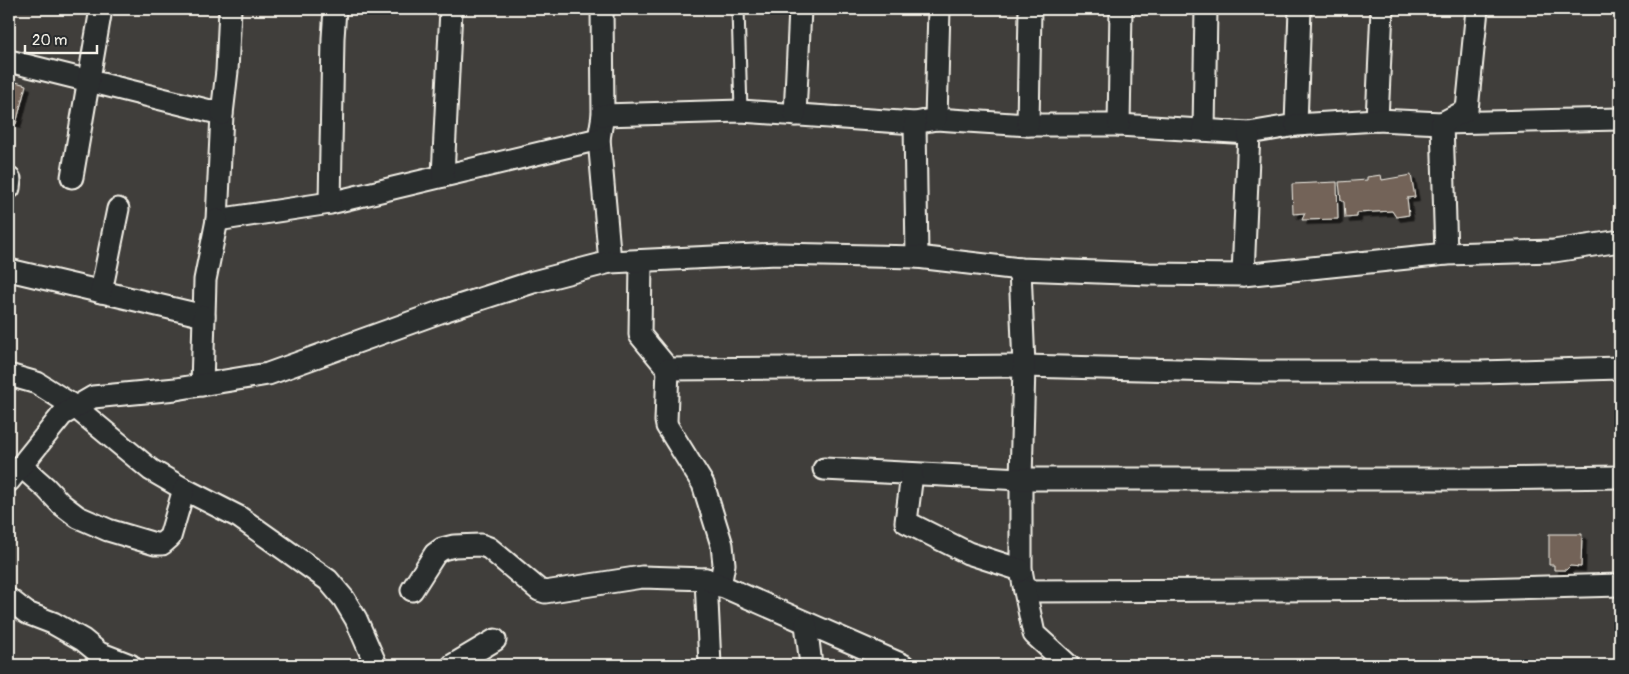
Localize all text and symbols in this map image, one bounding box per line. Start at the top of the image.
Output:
scale bar [25,22,98,54]
text: 20 m [32,31,67,50]

